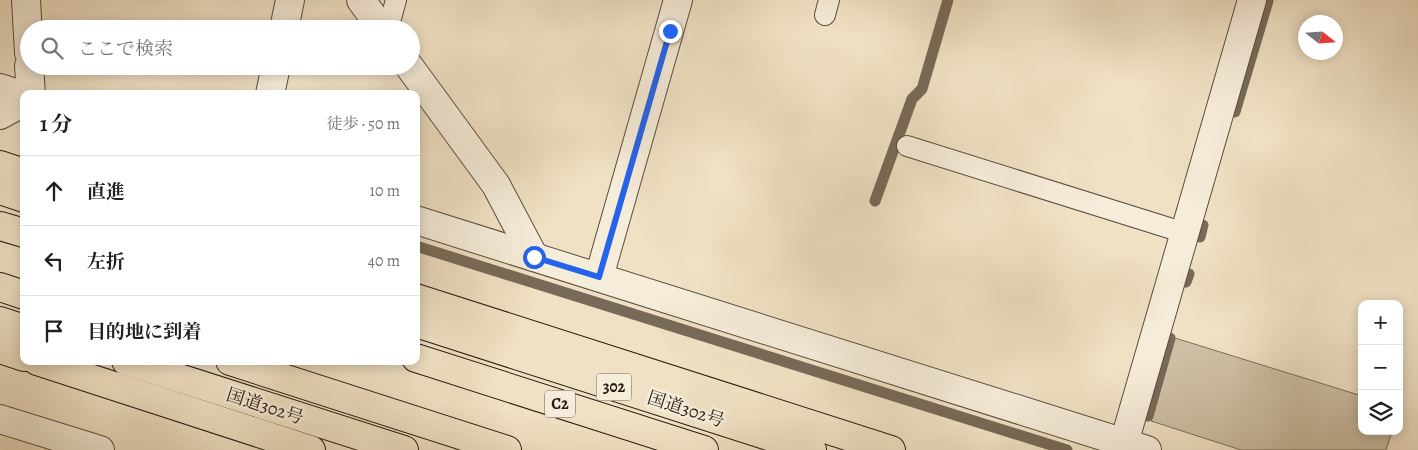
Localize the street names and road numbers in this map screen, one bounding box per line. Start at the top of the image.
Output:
road number: 302 [596,374,632,401]
street label: 国道302号 [223,382,307,430]
street label: 国道302号 [644,385,728,433]
road number: C2 [545,390,575,418]

